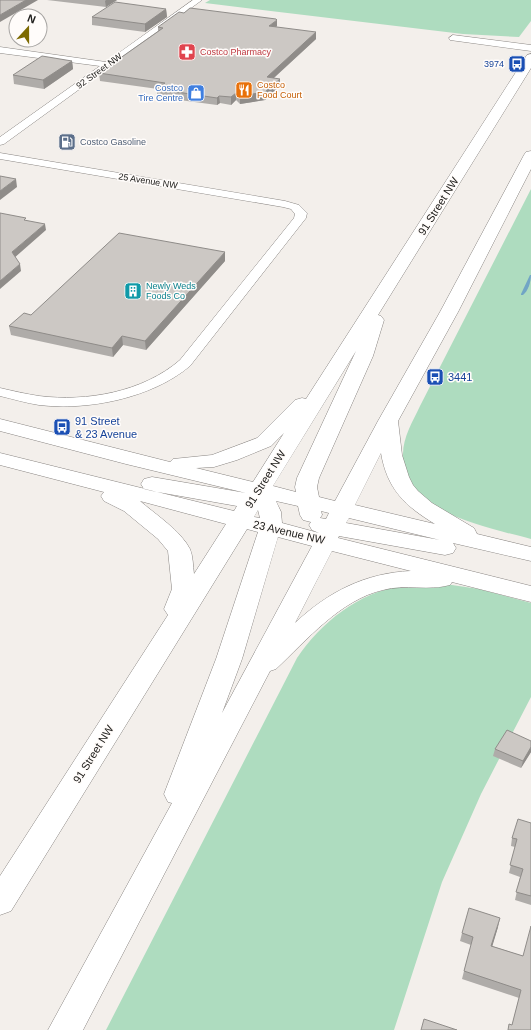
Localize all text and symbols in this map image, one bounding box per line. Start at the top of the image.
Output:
north arrow [8,8,48,48]
text: N [26,12,37,26]
pharmacy icon: Costco Pharmacy [177,42,197,62]
place label: Costco Pharmacy [200,47,272,57]
street label: 92 Street NW [74,51,124,91]
bus stop icon: 3974 [507,54,527,74]
place label: 3974 [484,59,504,69]
restaurant icon: Costco Food Court [234,80,254,100]
place label: Costco Food Court [257,80,303,100]
place label: Costco Tire Centre [138,83,183,103]
shop icon: Costco Tire Centre [186,83,206,103]
fuel station icon: Costco Gasoline [57,132,77,152]
place label: Costco Gasoline [80,137,146,147]
street label: 25 Avenue NW [118,171,179,191]
street label: 91 Street NW [415,174,461,237]
building icon: Newly Weds Foods Co [123,281,143,301]
place label: Newly Weds Foods Co [146,281,196,301]
bus stop icon: 3441 [425,367,445,387]
place label: 3441 [448,371,472,383]
place label: 91 Street & 23 Avenue [75,415,137,440]
bus stop icon: 91 Street & 23 Avenue [52,417,72,437]
street label: 91 Street NW [242,447,288,510]
street label: 23 Avenue NW [252,518,327,546]
street label: 91 Street NW [70,722,116,785]

